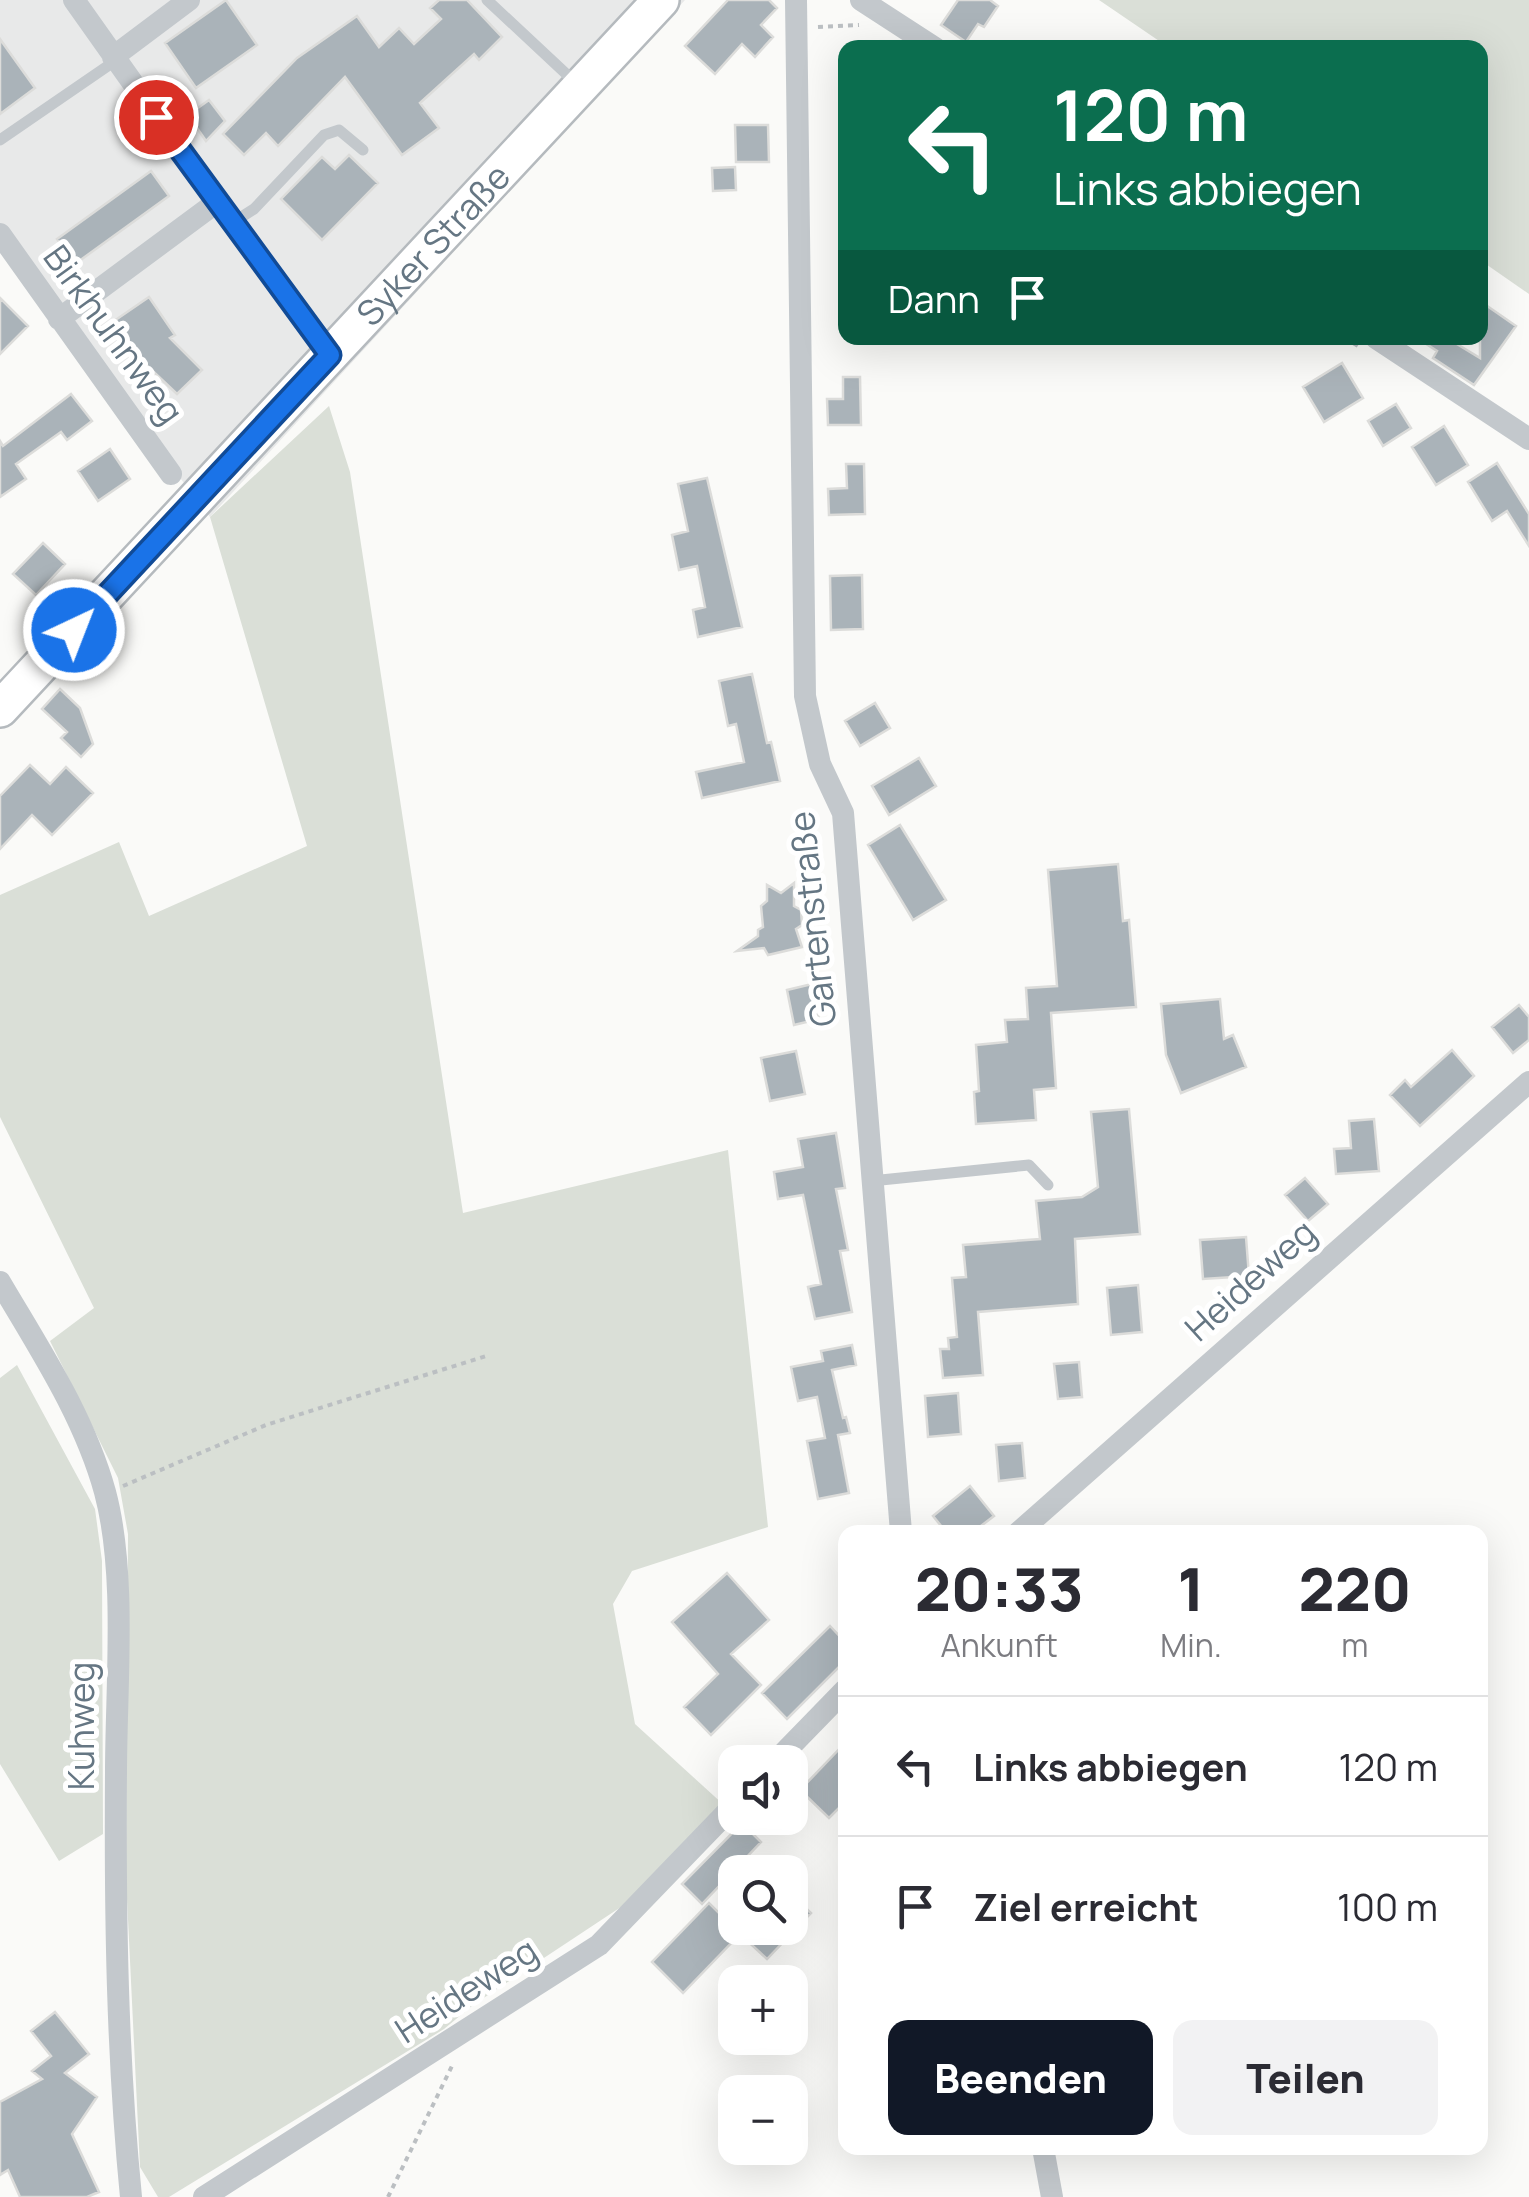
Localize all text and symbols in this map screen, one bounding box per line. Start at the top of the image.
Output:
text: 120 m [1053,66,1248,162]
pin [114,75,199,160]
icon: left [888,80,1018,210]
icon: arrive [129,90,184,145]
street label: Syker Straße [345,153,521,336]
text: Links abbiegen [1053,157,1362,219]
street label: Birkhuhnweg [33,235,195,433]
icon: arrive [1000,270,1055,325]
text: Dann [888,272,980,324]
position arrow [22,578,126,682]
street label: Gartenstraße [777,809,847,1029]
street label: Heideweg [1174,1208,1326,1352]
text: 20:33 [915,1547,1084,1629]
text: 1 [1177,1547,1205,1629]
text: 220 [1298,1547,1411,1629]
text: Ankunft [940,1623,1058,1667]
text: Min. [1160,1623,1222,1667]
text: m [1341,1623,1368,1667]
street label: Kuhweg [57,1662,105,1790]
icon: left [888,1739,943,1794]
text: Links abbiegen [973,1740,1248,1792]
text: 120 m [1339,1740,1438,1792]
map controls [718,1745,808,2165]
button: sound [718,1745,808,1835]
button: search [718,1855,808,1945]
icon: arrive [888,1879,943,1934]
text: Ziel erreicht [973,1880,1198,1932]
text: 100 m [1337,1880,1438,1932]
street label: Heideweg [386,1926,546,2054]
button: + [718,1965,808,2055]
button: Beenden [888,2020,1153,2135]
button: Teilen [1173,2020,1438,2135]
button: − [718,2075,808,2165]

